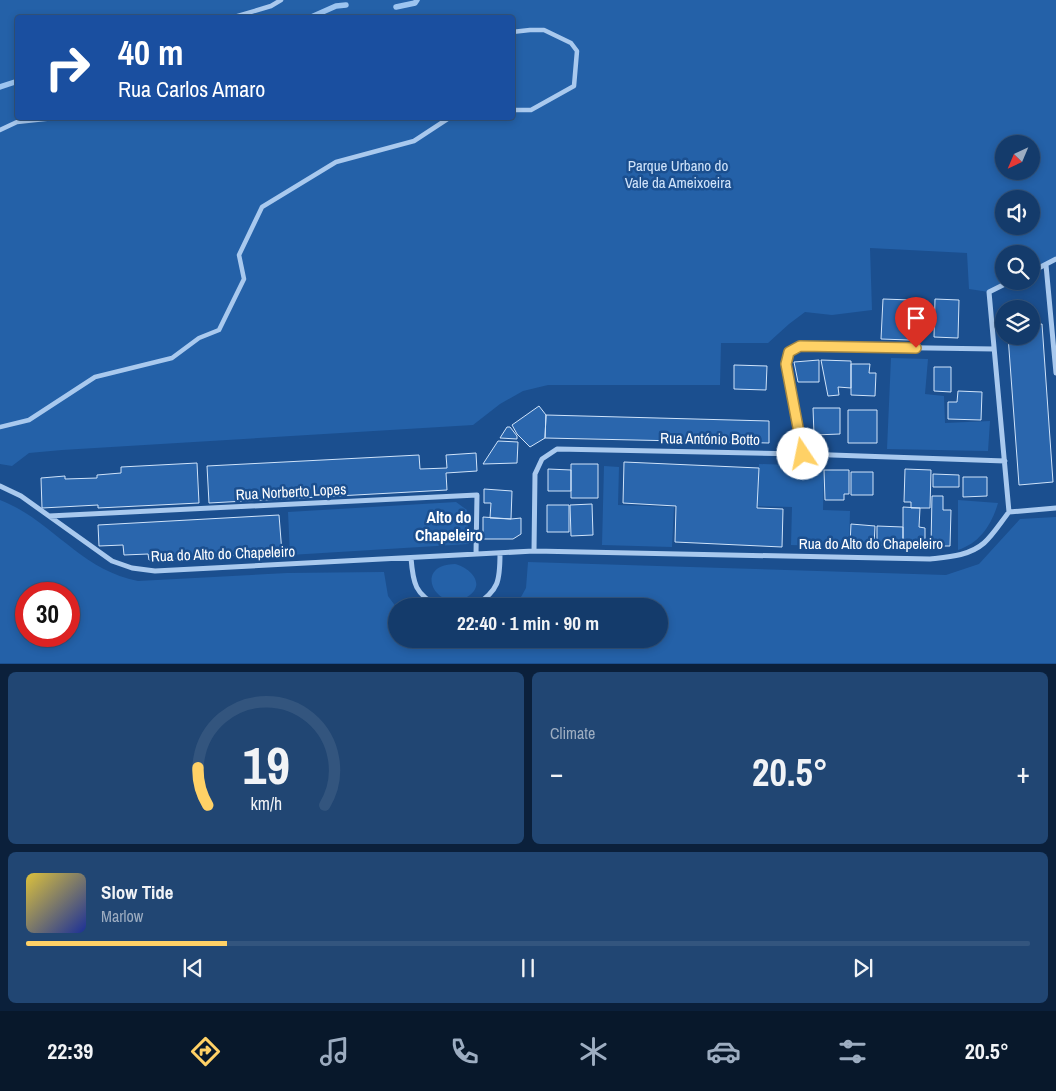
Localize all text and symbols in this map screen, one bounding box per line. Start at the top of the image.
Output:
text: 40 m [118,29,183,76]
icon: right [35,35,100,100]
text: Rua Carlos Amaro [118,74,265,104]
north arrow [995,135,1040,180]
map controls [995,135,1040,345]
park label: Parque Urbano do Vale da Ameixoeira [625,155,731,193]
button: sound [995,190,1040,235]
button: search [995,245,1040,290]
pin [895,297,937,348]
button: layers [995,300,1040,345]
icon: arrive [902,304,930,332]
street label: Rua António Botto [660,427,760,450]
position arrow [776,427,828,479]
street label: Rua Norberto Lopes [235,478,347,505]
district label: Alto do Chapeleiro [415,506,483,546]
street label: Rua do Alto do Chapeleiro [799,533,943,554]
street label: Rua do Alto do Chapeleiro [151,540,296,567]
speed limit sign: 30 [15,582,80,647]
text: 22:40 · 1 min · 90 m [457,610,599,636]
text: Climate [550,722,595,744]
text: 19 [242,730,290,800]
text: 20.5° [752,747,828,798]
text: − [550,754,563,792]
text: + [1017,754,1030,792]
text: km/h [250,792,282,816]
text: Slow Tide [101,879,173,905]
text: Marlow [101,905,143,927]
icon: previous [179,954,207,982]
icon: pause [514,954,542,982]
icon: next [849,954,877,982]
icon: directions [188,1034,223,1069]
icon: music [317,1034,352,1069]
icon: phone [447,1034,482,1069]
icon: climate [576,1034,611,1069]
icon: car [706,1034,741,1069]
icon: filters [835,1034,870,1069]
text: 22:39 [47,1036,93,1066]
text: 20.5° [965,1036,1009,1066]

